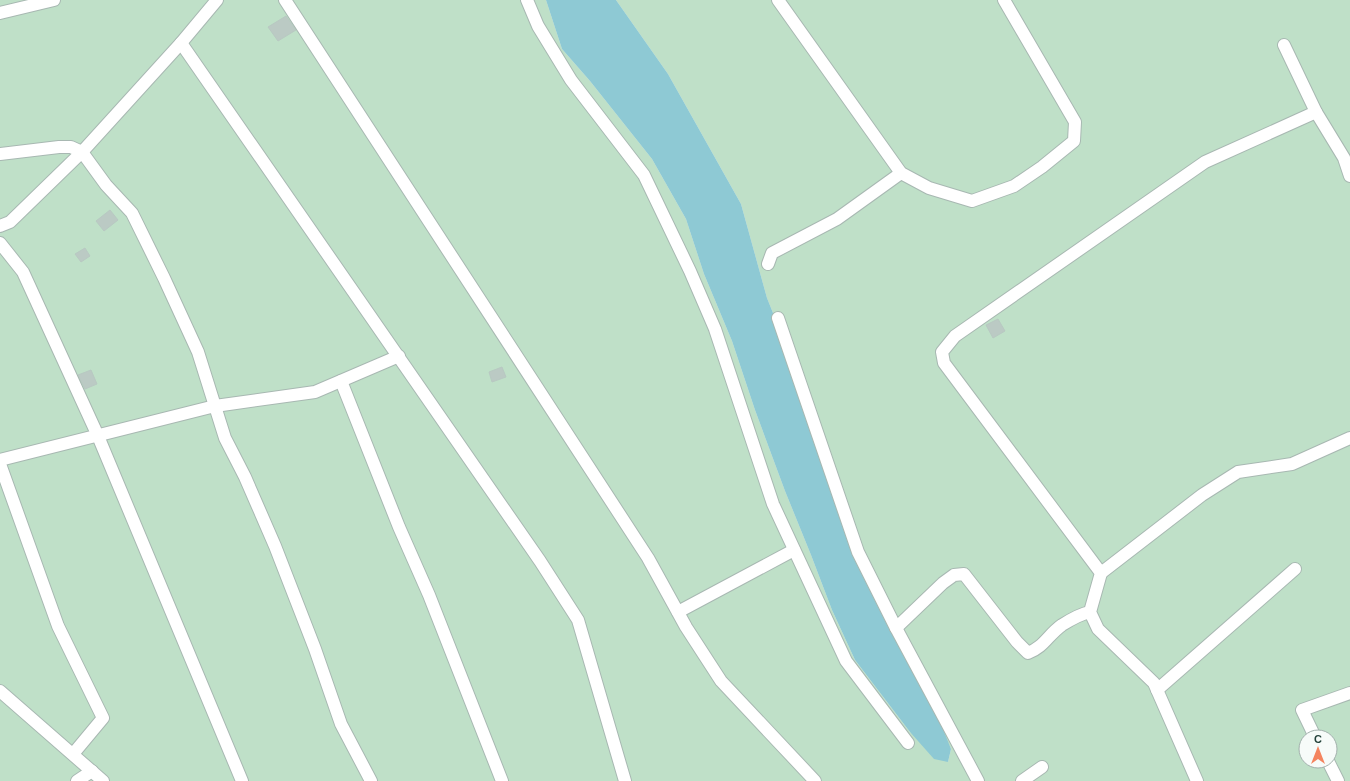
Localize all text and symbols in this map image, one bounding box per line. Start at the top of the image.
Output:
north arrow [1298,729,1338,769]
text: С [1314,733,1322,745]

